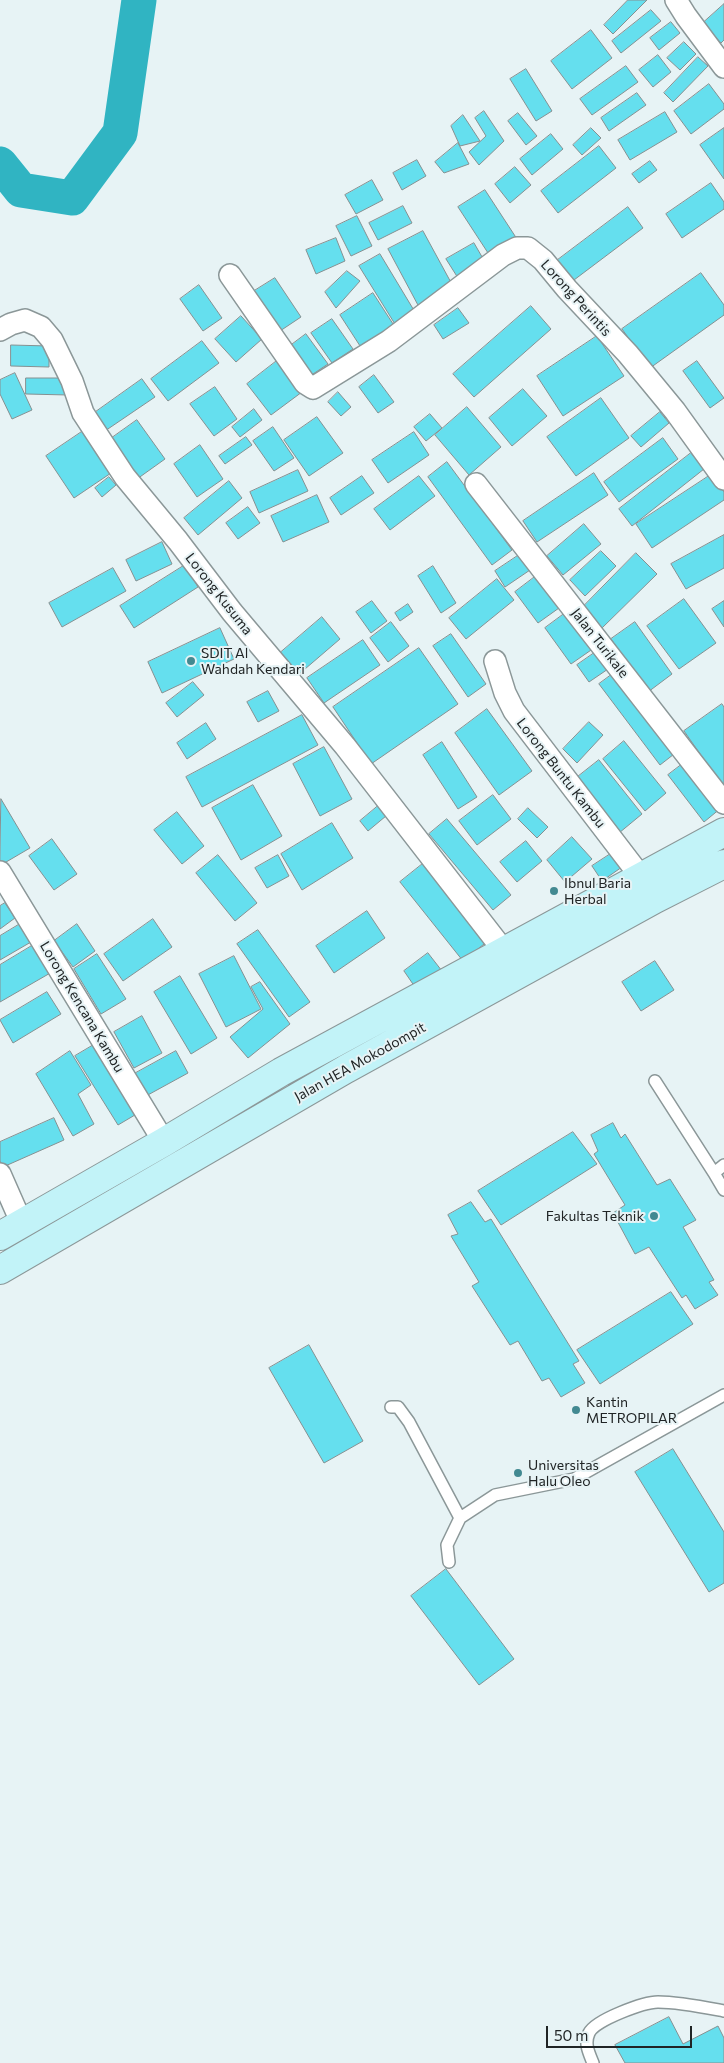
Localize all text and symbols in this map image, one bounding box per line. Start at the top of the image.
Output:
street label: Lorong Perintis [537,256,615,340]
street label: Lorong Kusuma [182,550,256,638]
street label: Jalan Turikale [568,605,632,681]
place label: SDIT Al Wahdah Kendari [201,645,305,678]
marker: SDIT Al Wahdah Kendari [185,655,197,667]
street label: Lorong Buntu Kambu [513,715,609,831]
place label: Ibnul Baria Herbal [564,875,631,908]
marker: Ibnul Baria Herbal [548,885,560,897]
street label: Lorong Kencana Kambu [36,938,128,1076]
street label: Jalan HEA Mokodompit [291,1019,429,1105]
place label: Fakultas Teknik [546,1208,644,1224]
marker: Fakultas Teknik [648,1210,660,1222]
place label: Kantin METROPILAR [586,1394,677,1426]
marker: Kantin METROPILAR [570,1404,582,1416]
place label: Universitas Halu Oleo [528,1457,599,1490]
marker: Universitas Halu Oleo [512,1467,524,1479]
scale bar [549,2016,695,2048]
text: 50 m [554,2026,588,2044]

